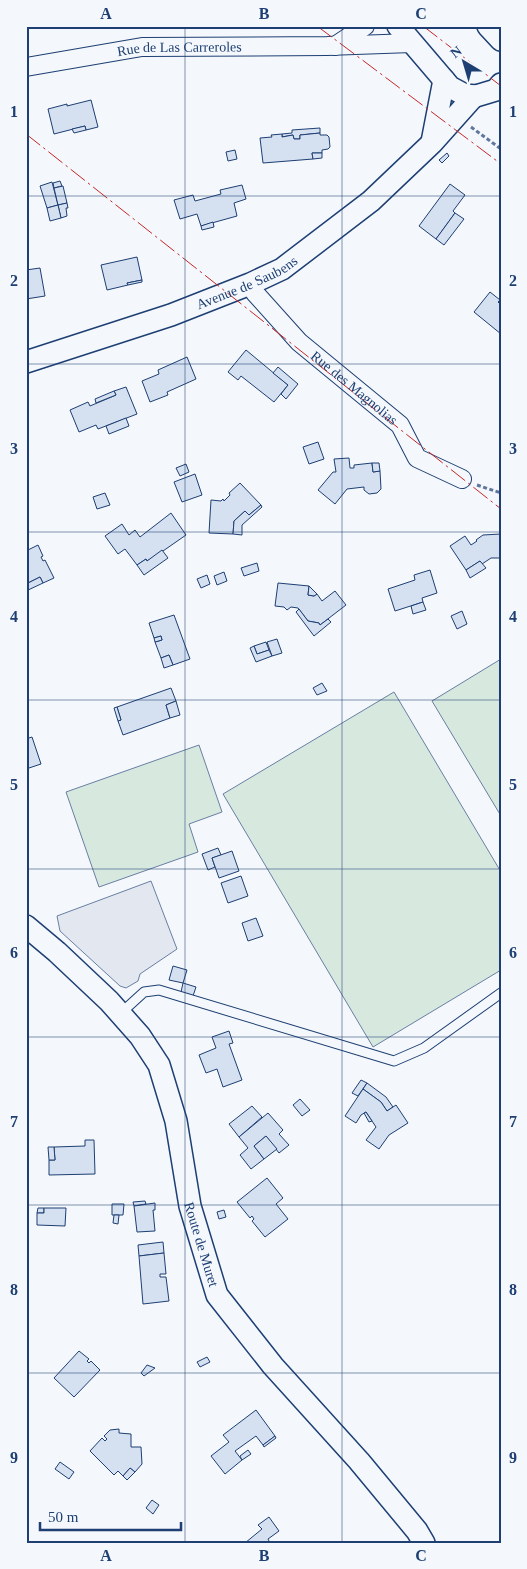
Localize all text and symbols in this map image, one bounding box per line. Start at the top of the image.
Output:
text: A [100,5,112,22]
text: B [259,5,270,22]
text: C [415,5,427,22]
north arrow [440,38,490,88]
street label: Rue de Las Carreroles [116,39,242,59]
text: N [448,43,465,61]
text: 1 [10,103,18,120]
text: 1 [509,103,517,120]
street label: Avenue de Saubens [194,253,300,312]
text: 2 [10,272,18,289]
text: 2 [509,272,517,289]
street label: Rue des Magnolias [308,348,401,427]
text: 3 [10,440,18,457]
text: 3 [509,440,517,457]
text: 4 [10,608,18,625]
text: 4 [509,608,517,625]
text: 5 [10,776,18,793]
text: 5 [509,776,517,793]
text: 6 [10,944,18,961]
text: 6 [509,944,517,961]
text: 7 [10,1113,18,1130]
text: 7 [509,1113,517,1130]
street label: Route de Muret [182,1200,222,1289]
text: 8 [10,1281,18,1298]
text: 8 [509,1281,517,1298]
text: 9 [10,1449,18,1466]
text: 9 [509,1449,517,1466]
scale bar [40,1499,181,1531]
text: 50 m [48,1509,79,1525]
text: A [100,1547,112,1564]
text: B [259,1547,270,1564]
text: C [415,1547,427,1564]

